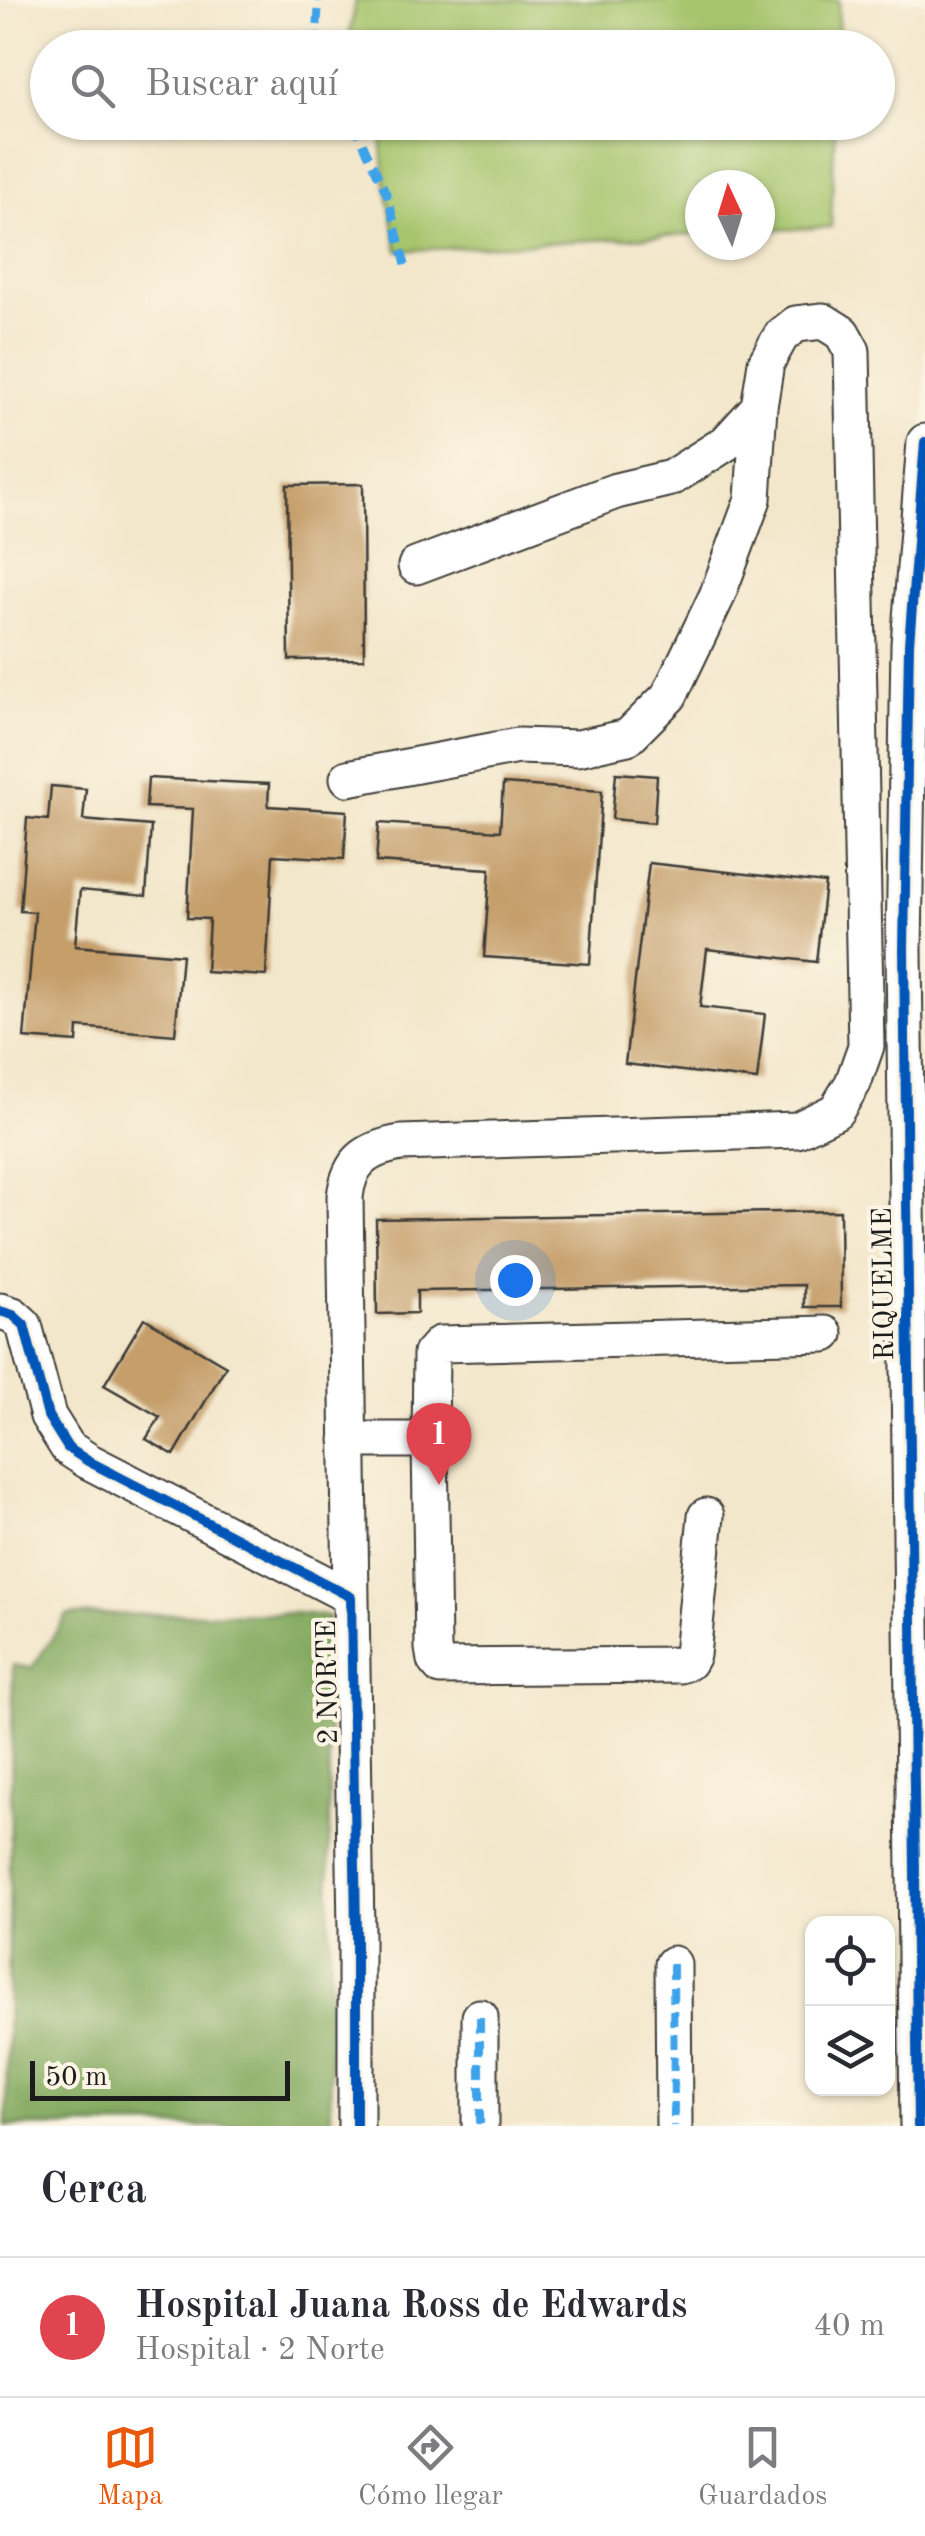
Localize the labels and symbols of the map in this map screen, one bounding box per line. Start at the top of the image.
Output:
north arrow [685,170,775,260]
street label: RIQUELME [870,1207,900,1361]
your location [490,1255,541,1306]
pin: 1 [406,1402,472,1485]
street label: 2 NORTE [314,1619,344,1745]
scale bar [30,2056,290,2100]

